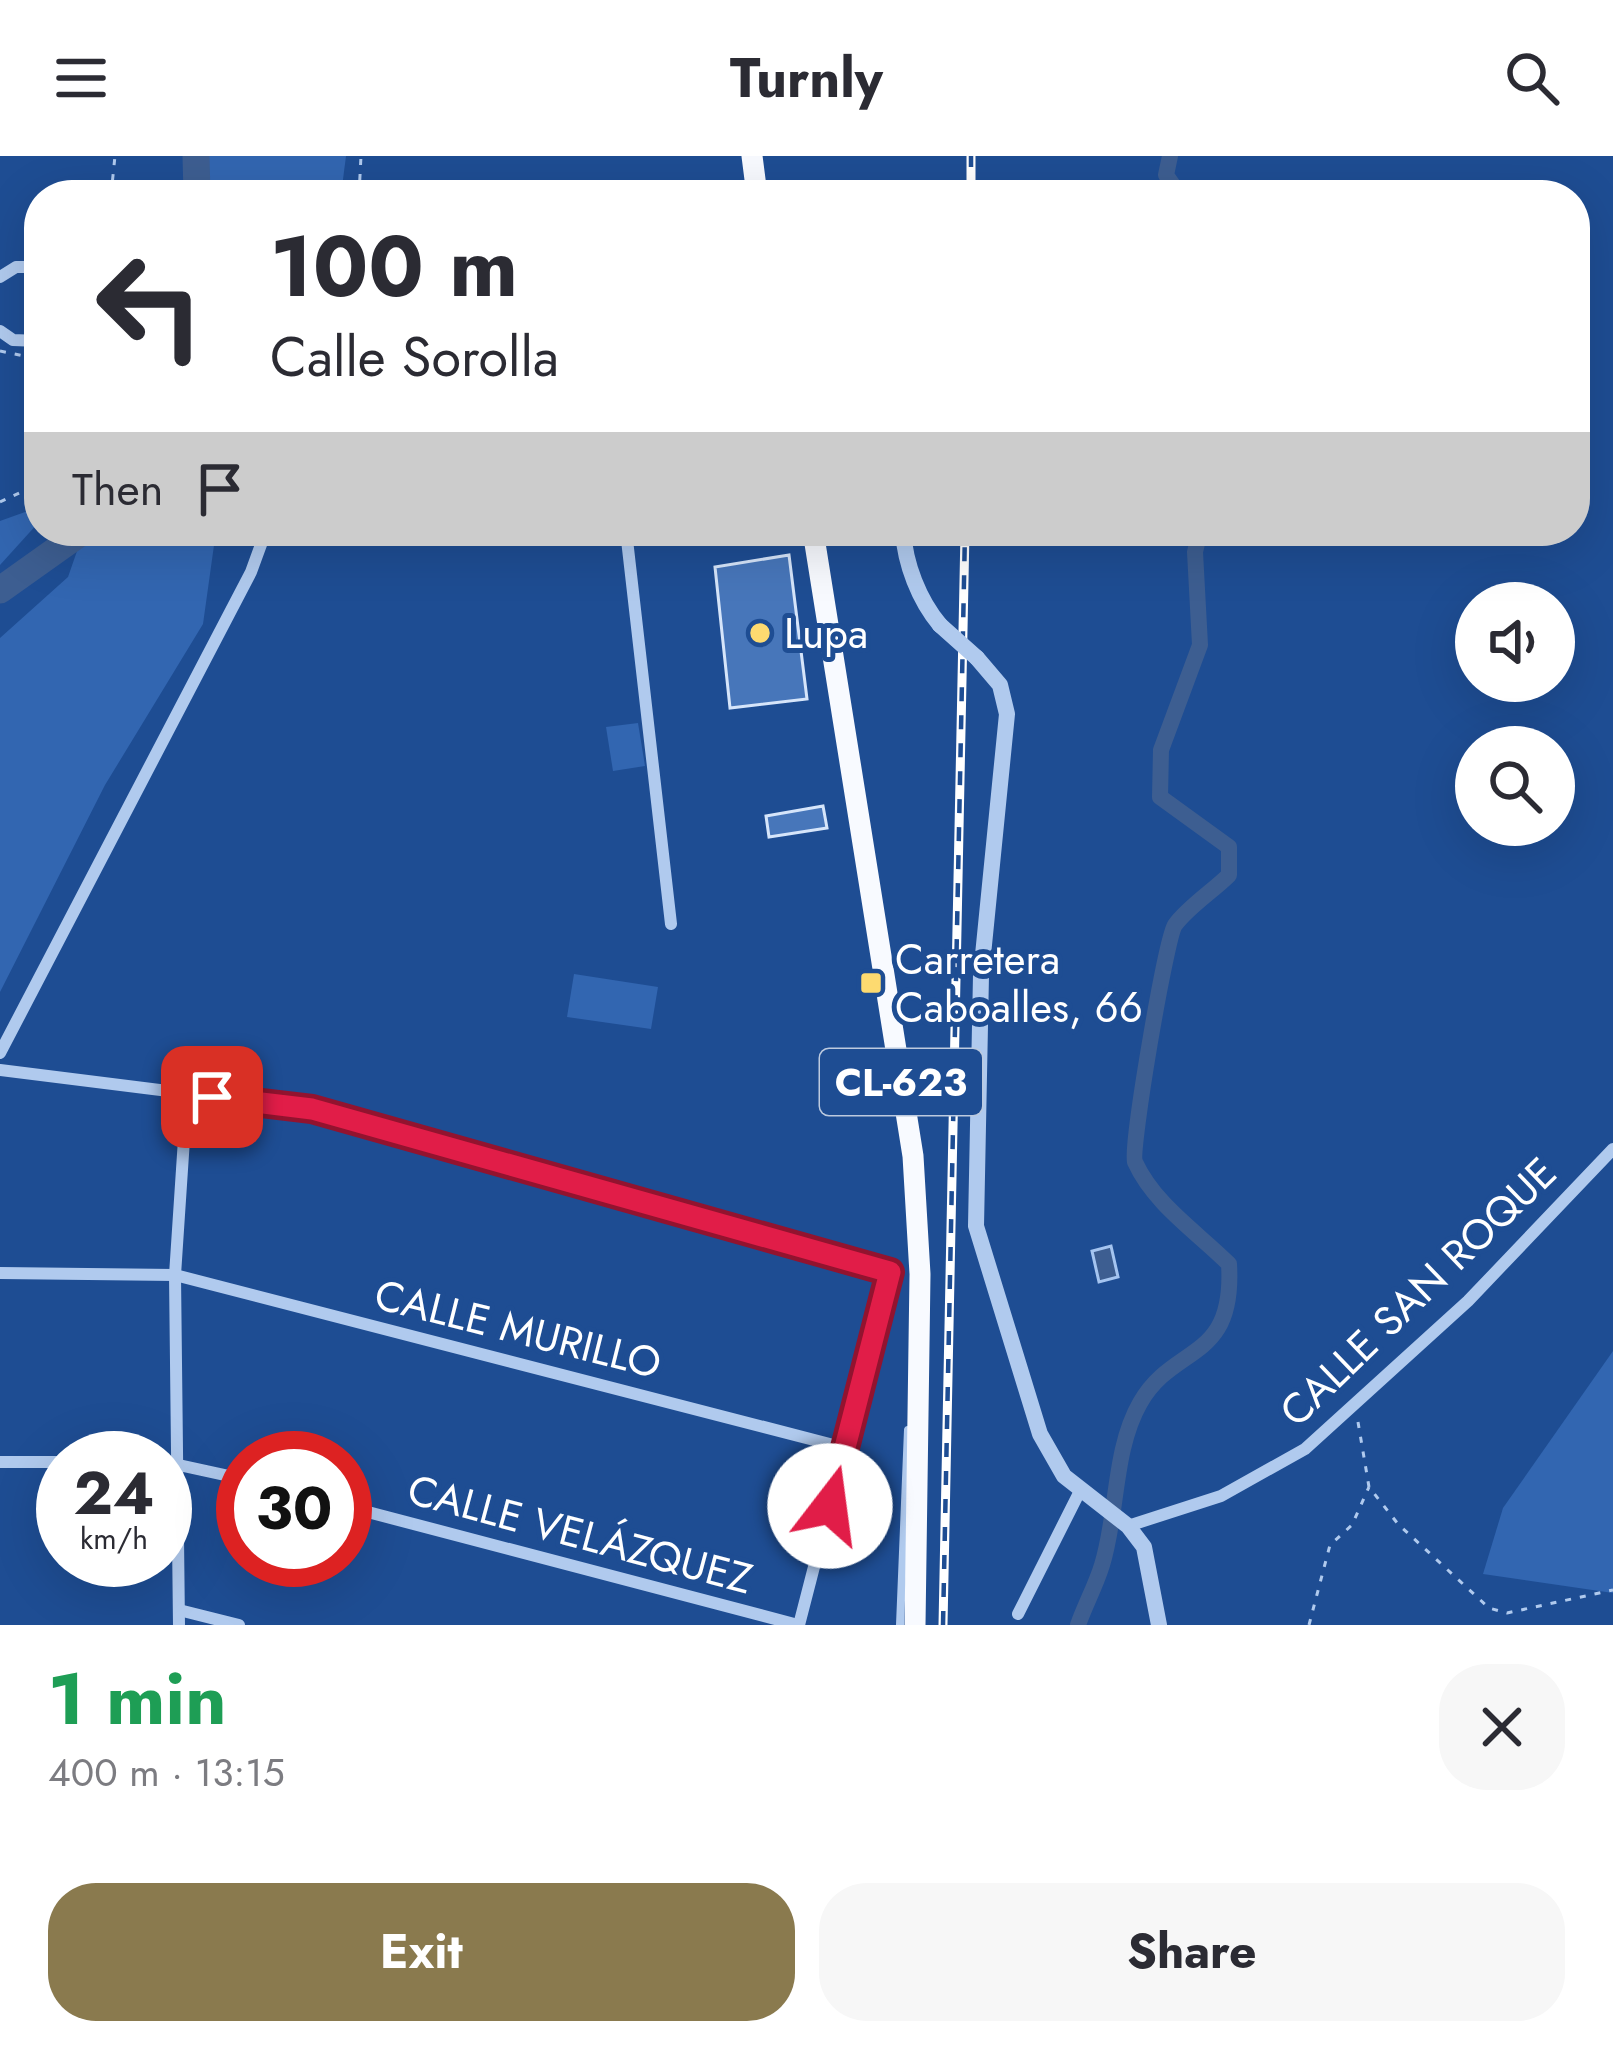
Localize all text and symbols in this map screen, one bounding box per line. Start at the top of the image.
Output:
text: Turnly [730,39,883,117]
icon: menu [48,45,114,111]
icon: search [1499,45,1565,111]
text: 100 m [270,206,518,328]
icon: left [72,228,228,384]
text: Calle Sorolla [270,318,559,396]
icon: arrive [187,456,253,522]
text: Then [72,457,163,522]
map controls [1455,582,1575,846]
button: sound [1455,582,1575,702]
place label: Lupa [784,603,868,664]
marker: Lupa [747,620,773,646]
button: search [1455,726,1575,846]
place label: Carretera Caboalles, 66 [895,929,1143,1038]
marker: Carretera Caboalles, 66 [858,970,884,996]
pin [161,1046,263,1148]
road number: CL-623 [820,1049,982,1115]
icon: arrive [179,1064,245,1130]
street label: CALLE SAN ROQUE [1266,1143,1570,1441]
street label: CALLE MURILLO [368,1264,668,1394]
speed limit sign: 30 [216,1431,372,1587]
position arrow [767,1443,893,1569]
text: 24 [73,1450,155,1537]
street label: CALLE VELÁZQUEZ [401,1459,759,1609]
text: km/h [80,1517,148,1560]
text: 1 min [48,1647,227,1751]
button: close [1439,1664,1565,1790]
text: 400 m · 13:15 [48,1744,285,1801]
button: Exit [48,1883,795,2021]
button: Share [819,1883,1565,2021]

